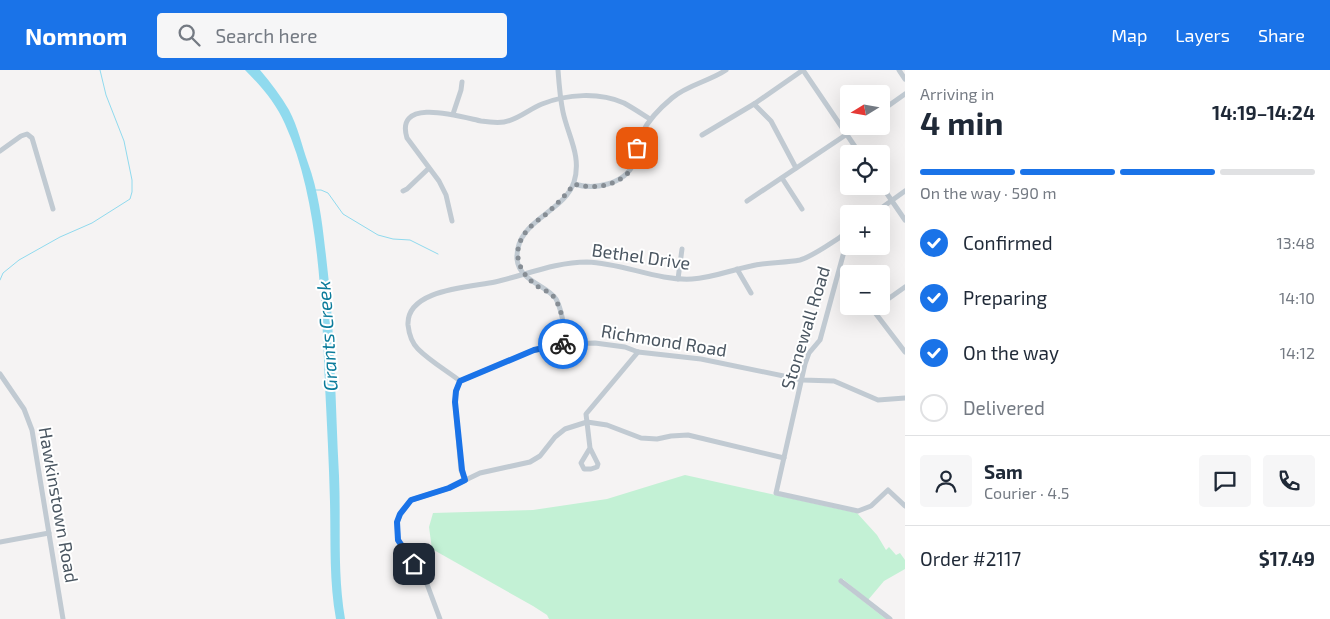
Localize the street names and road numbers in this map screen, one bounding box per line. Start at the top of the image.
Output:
street label: Bethel Drive [590,238,692,274]
street label: Stonewall Road [776,263,834,392]
street label: Richmond Road [600,319,729,361]
street label: Hawkinstown Road [34,425,84,584]

